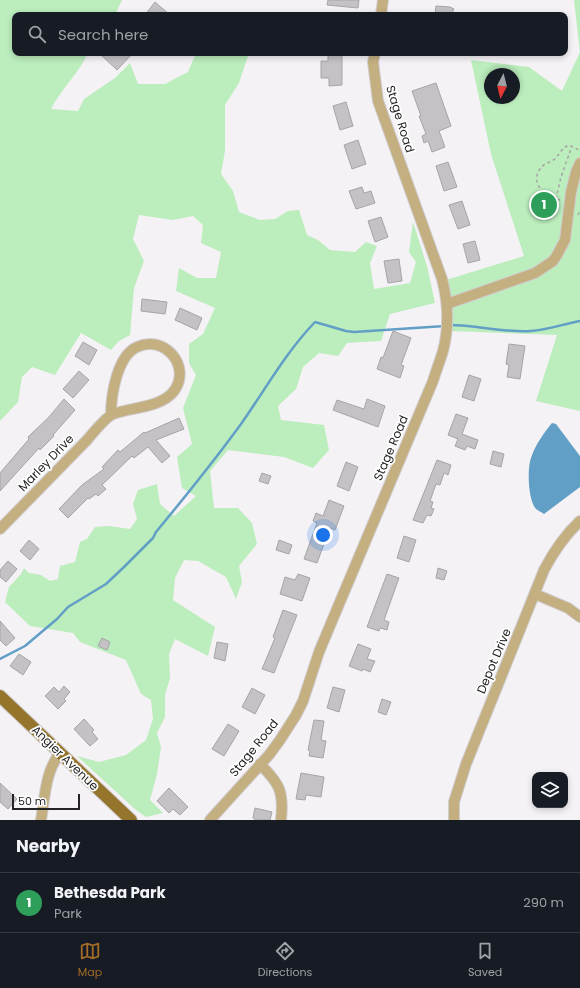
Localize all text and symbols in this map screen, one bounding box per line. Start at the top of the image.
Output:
search box [12,12,568,56]
icon: search [26,23,48,45]
text: Search here [58,24,148,45]
north arrow [484,68,520,104]
street label: Stage Road [382,83,419,155]
pin: 1 [531,190,557,220]
street label: Stage Road [369,413,412,483]
street label: Marley Drive [14,430,77,495]
your location [313,525,333,545]
street label: Depot Drive [472,626,515,696]
street label: Stage Road [225,715,282,780]
street label: Angier Avenue [28,721,103,794]
map controls [532,772,568,808]
button: layers [532,772,568,808]
scale bar [12,792,80,811]
text: 50 m [18,793,46,809]
text: Nearby [16,834,80,858]
text: Bethesda Park [54,882,166,903]
text: 1 [27,893,31,912]
text: 290 m [523,893,564,912]
text: Park [54,904,82,923]
tab: Map [78,940,102,981]
tab: Directions [258,940,312,981]
tab: Saved [468,940,502,981]

